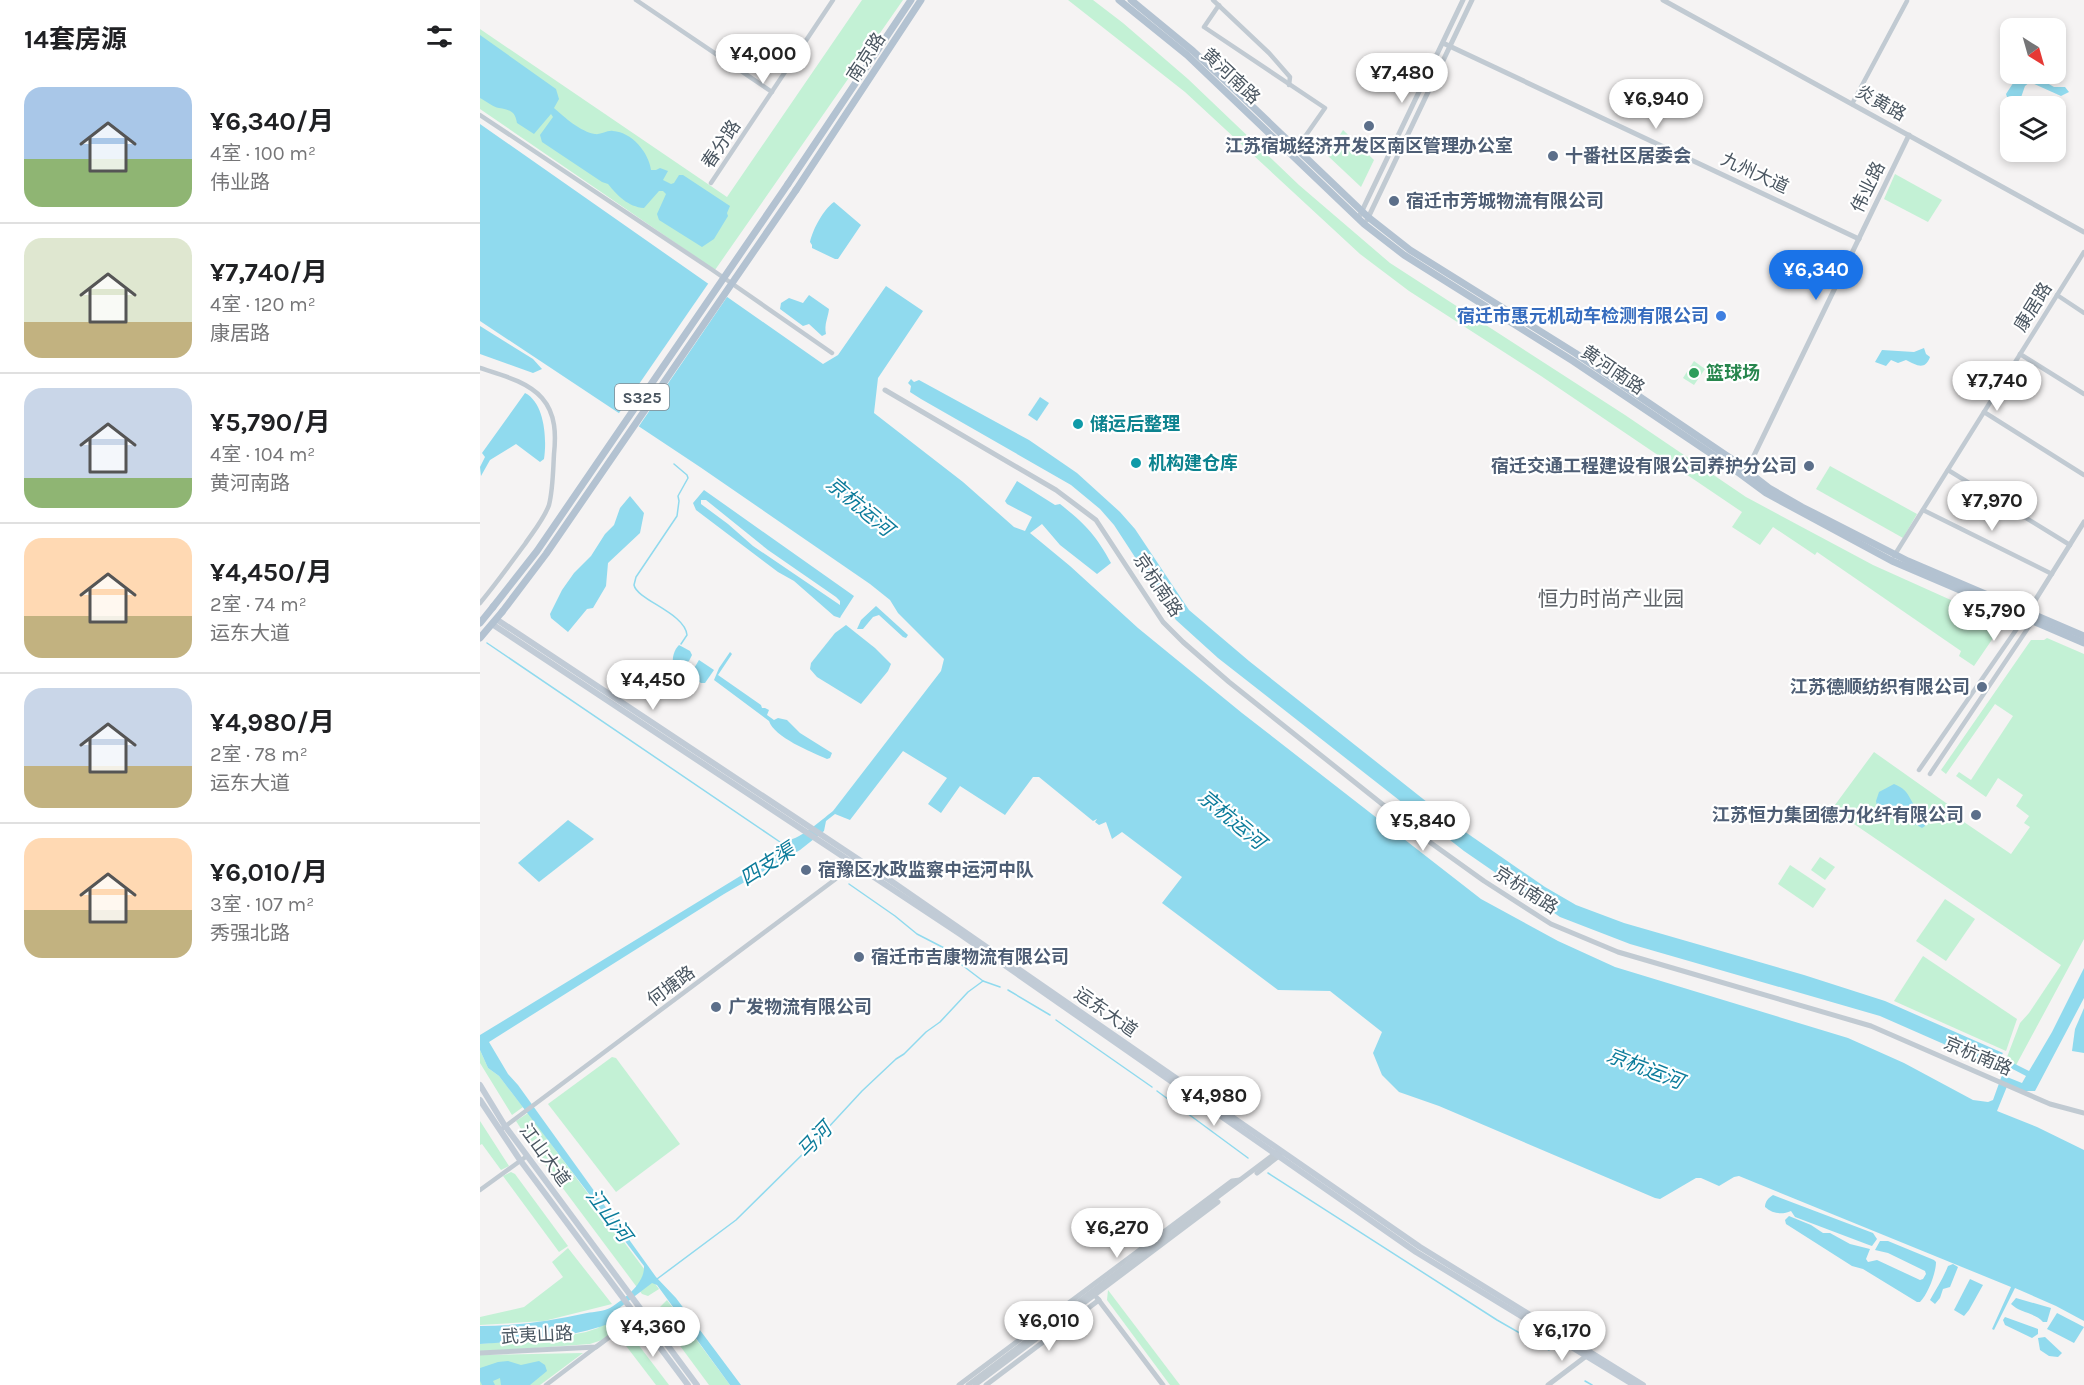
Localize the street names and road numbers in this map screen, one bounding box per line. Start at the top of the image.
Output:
street label: 南京路 [842,28,890,86]
street label: 黄河南路 [1197,43,1265,109]
street label: 炎黄路 [1852,80,1910,126]
street label: 春分路 [697,115,745,173]
street label: 九州大道 [1718,148,1792,198]
street label: 伟业路 [1846,158,1890,216]
street label: 康居路 [2009,278,2057,336]
street label: 黄河南路 [1577,341,1649,399]
road number: S325 [615,384,669,410]
street label: 京杭南路 [1129,549,1187,621]
street label: 京杭南路 [1490,861,1562,919]
street label: 何塘路 [643,961,699,1011]
street label: 运东大道 [1070,982,1142,1042]
street label: 京杭南路 [1941,1032,2015,1080]
street label: 江山大道 [515,1119,575,1191]
street label: 武夷山路 [500,1322,574,1348]

